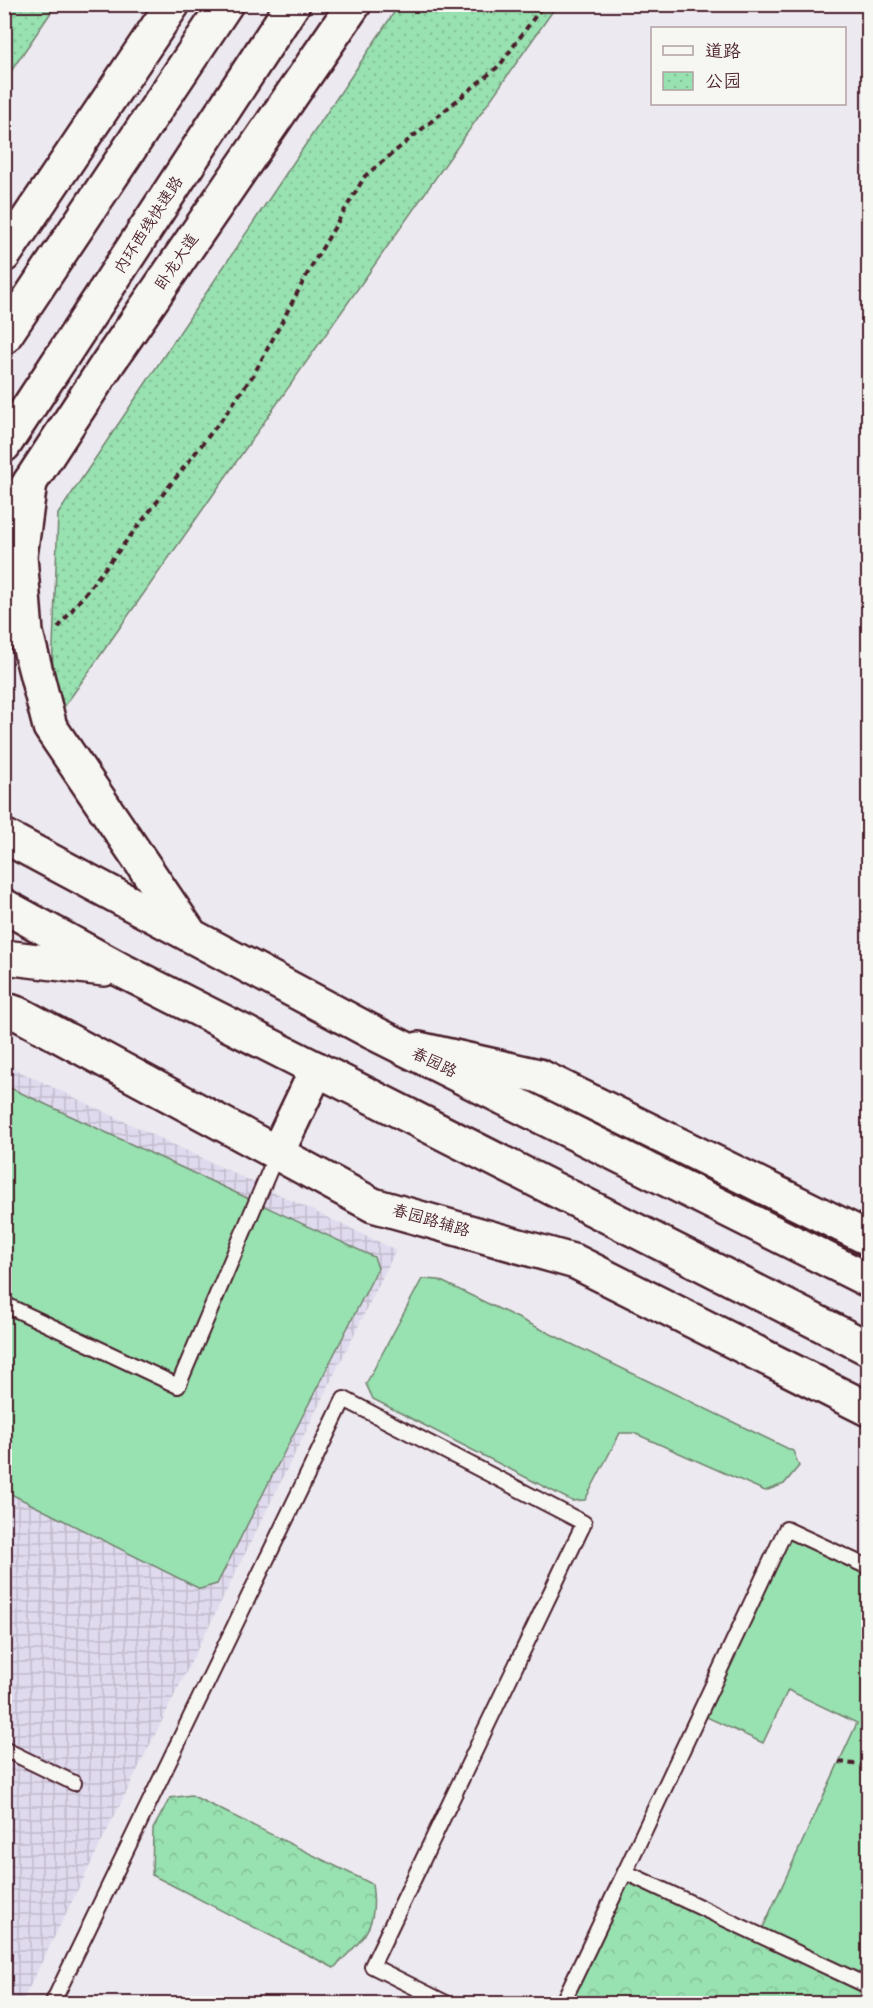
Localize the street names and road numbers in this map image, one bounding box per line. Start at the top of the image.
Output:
street label: 内环西线快速路 [108,171,190,279]
street label: 卧龙大道 [149,228,205,296]
street label: 春园路 [407,1041,461,1085]
street label: 春园路辅路 [389,1198,473,1244]

